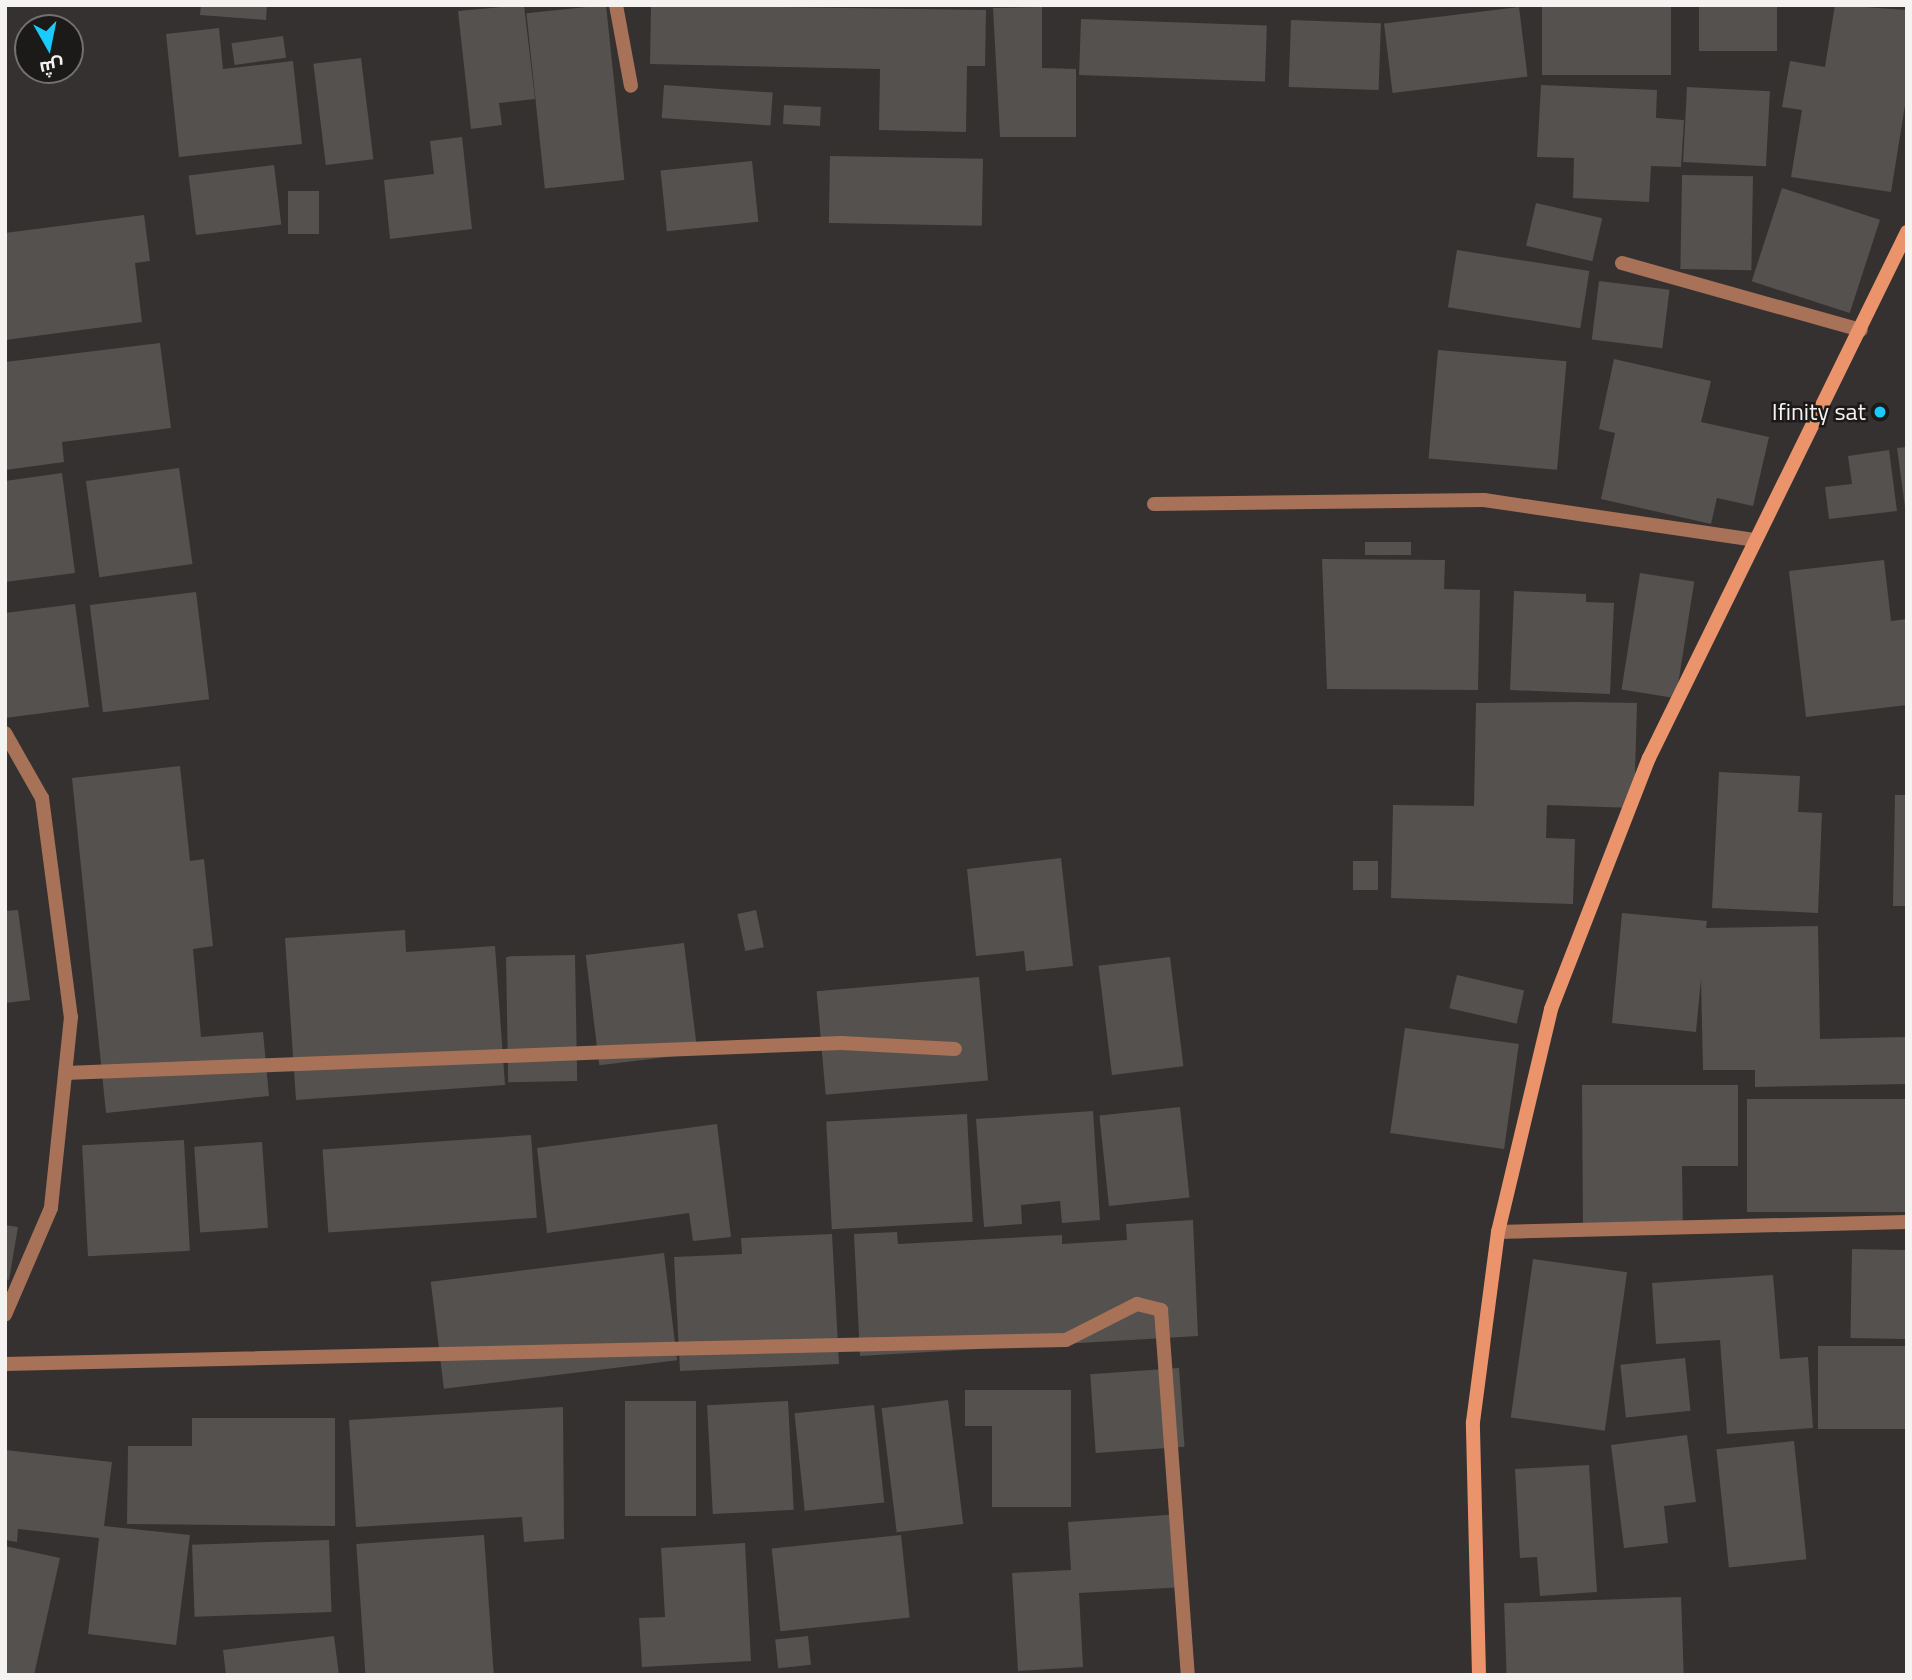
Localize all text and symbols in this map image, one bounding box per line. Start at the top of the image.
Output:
north arrow [14,14,84,84]
text: ش [38,52,66,84]
place label: Ifinity sat [1772,398,1866,426]
marker: Ifinity sat [1872,404,1888,420]

